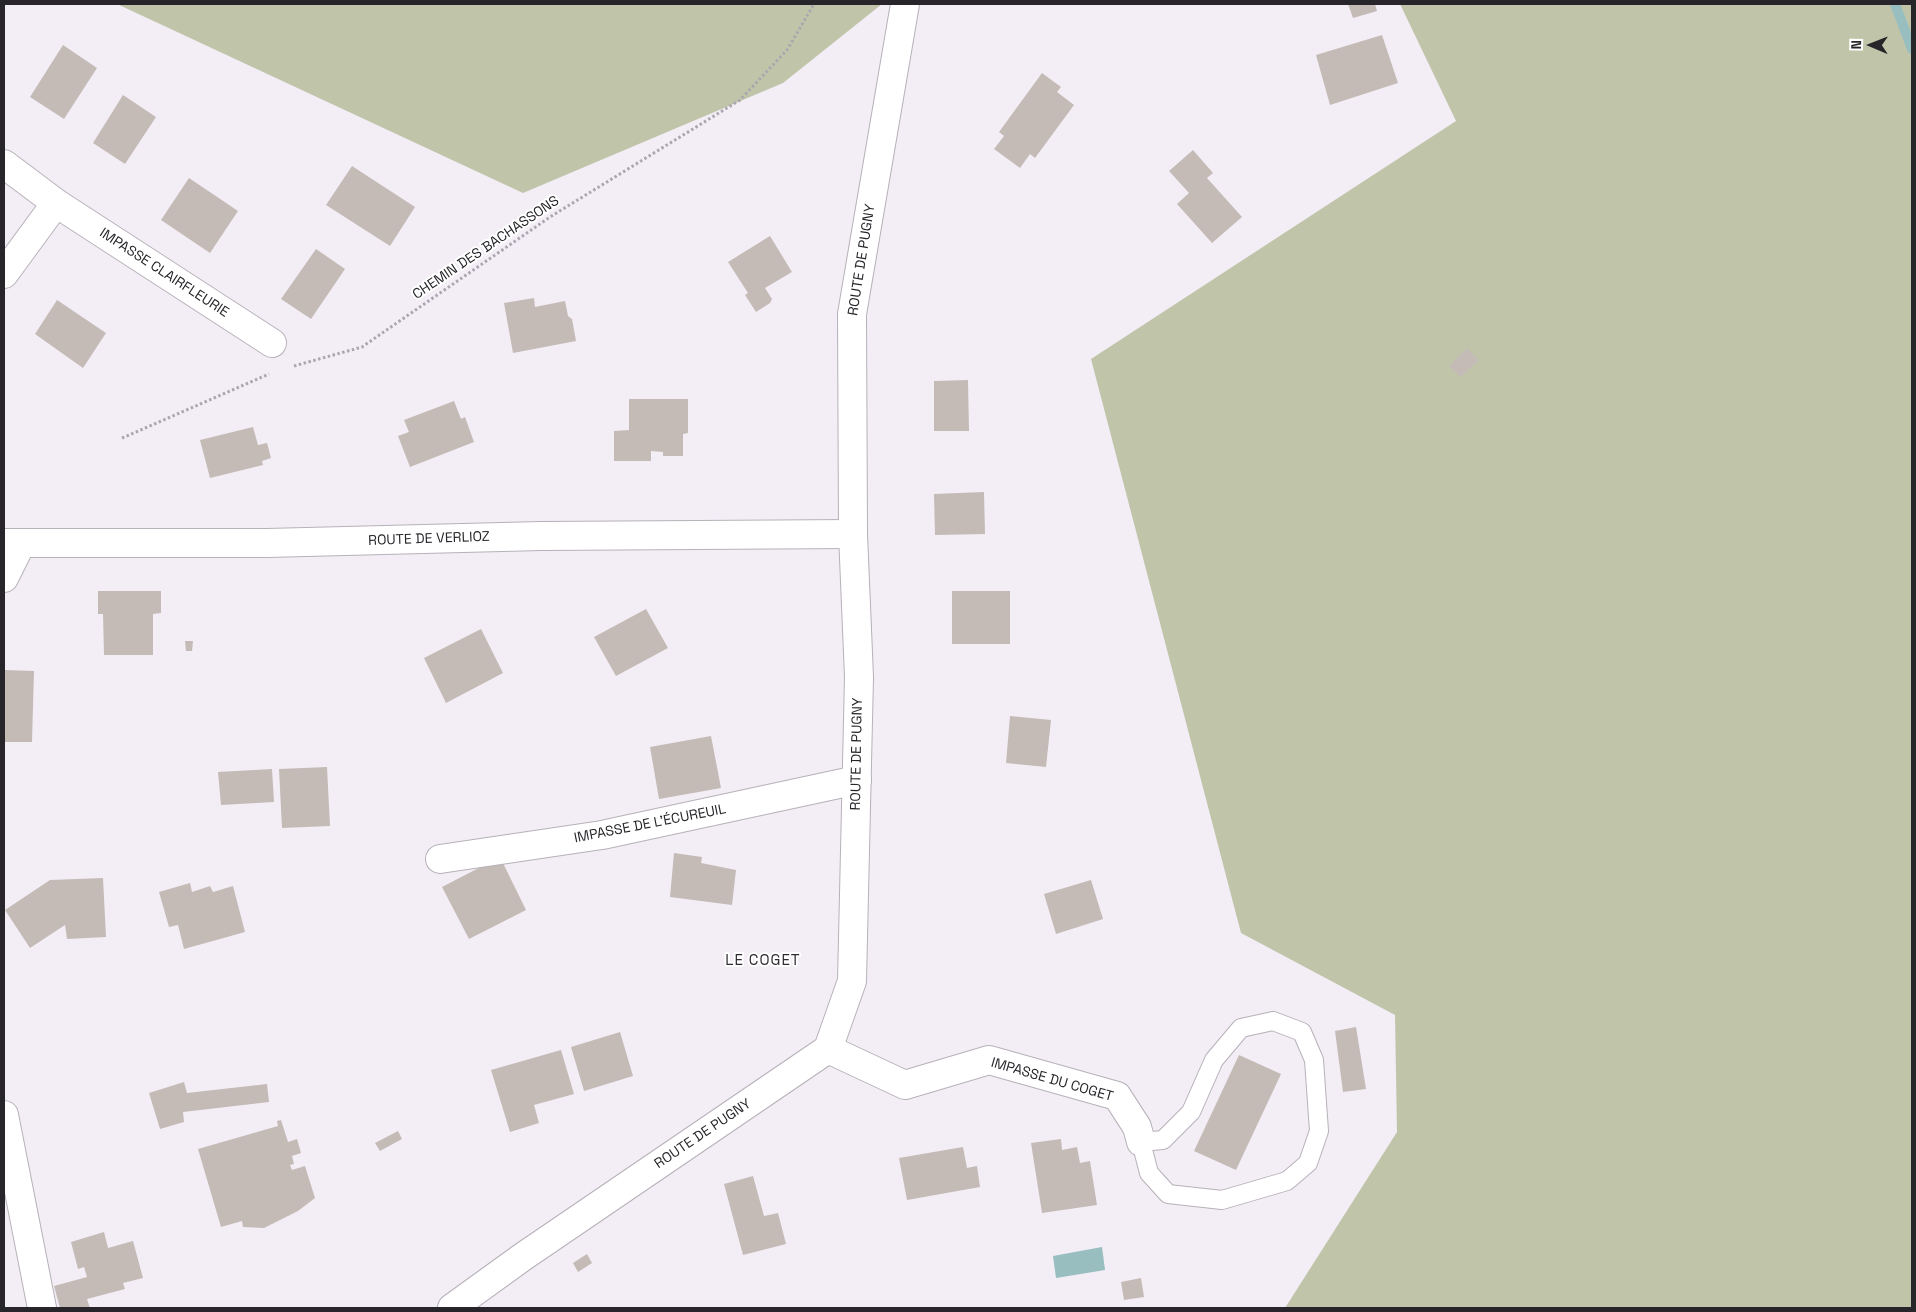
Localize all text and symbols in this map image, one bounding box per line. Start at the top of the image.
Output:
north arrow [1846,20,1896,70]
text: N [1847,40,1865,50]
street label: CHEMIN DES BACHASSONS [410,193,562,303]
street label: ROUTE DE PUGNY [845,203,879,317]
street label: IMPASSE CLAIRFLEURIE [96,225,232,321]
street label: ROUTE DE VERLIOZ [368,528,490,550]
street label: ROUTE DE PUGNY [848,697,866,811]
street label: IMPASSE DE L'ÉCUREUIL [573,801,727,847]
district label: LE COGET [724,952,802,970]
street label: IMPASSE DU COGET [989,1054,1115,1106]
street label: ROUTE DE PUGNY [652,1095,754,1173]

